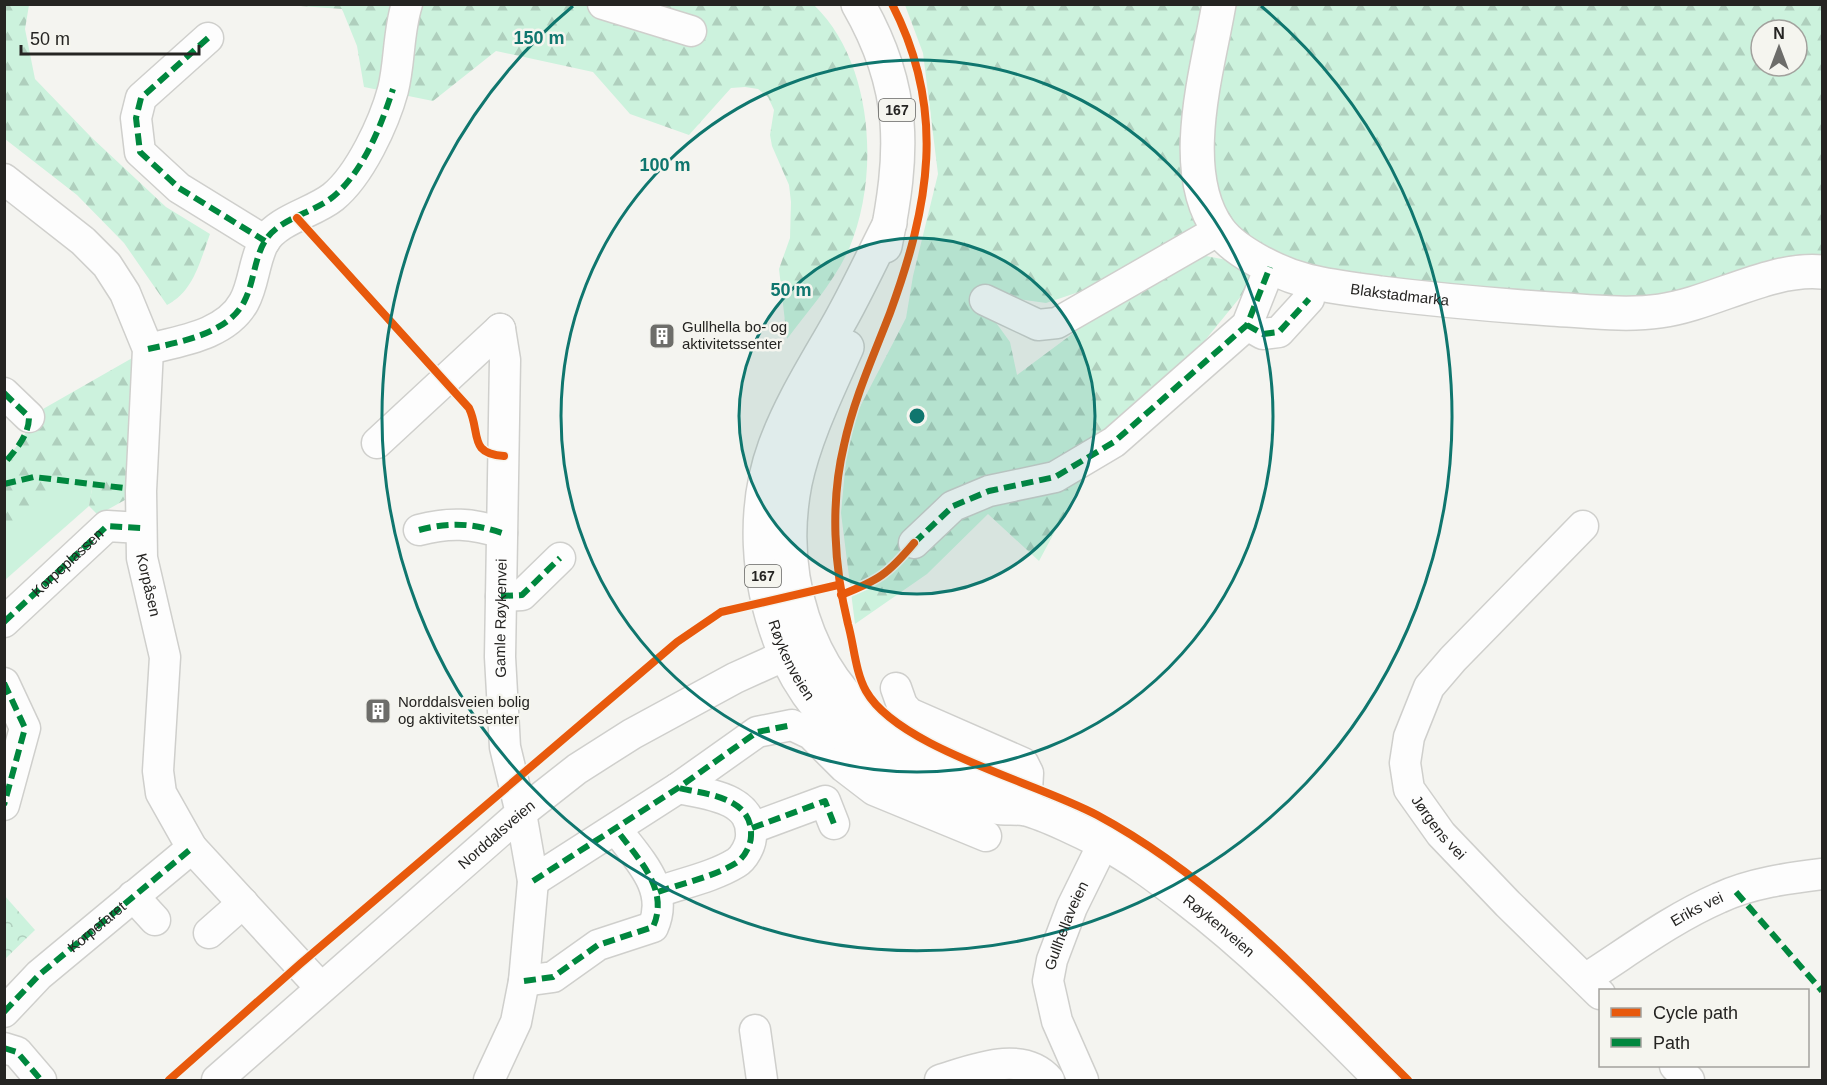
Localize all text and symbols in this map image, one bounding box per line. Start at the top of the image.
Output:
scale bar [21,18,200,56]
north arrow [1749,18,1809,78]
text: N [1773,25,1785,42]
text: 150 m [513,28,565,48]
text: 50 m [30,29,70,49]
road number: 167 [879,99,915,121]
text: 100 m [639,155,691,175]
text: 50 m [770,280,812,300]
street label: Blakstadmarka [1349,280,1451,309]
place label: Gullhella bo- og aktivitetssenter [682,318,787,352]
building icon: Gullhella bo- og aktivitetssenter [647,321,677,351]
centre of rings [907,406,927,426]
street label: Korpeplassen [28,525,107,600]
street label: Korpåsen [133,552,164,618]
street label: Gamle Røykenvei [491,558,510,678]
road number: 167 [745,565,781,587]
street label: Røykenveien [766,617,819,703]
place label: Norddalsveien bolig og aktivitetssenter [398,693,530,727]
building icon: Norddalsveien bolig og aktivitetssenter [363,696,393,726]
street label: Jørgens vei [1408,792,1470,863]
street label: Norddalsveien [455,796,538,872]
street label: Gullhellaveien [1041,878,1091,971]
street label: Eriks vei [1667,888,1726,929]
street label: Røykenveien [1180,891,1258,960]
street label: Korpefaret [64,897,129,956]
legend [1599,989,1809,1067]
text: Cycle path [1653,1003,1738,1023]
text: Path [1653,1033,1690,1053]

